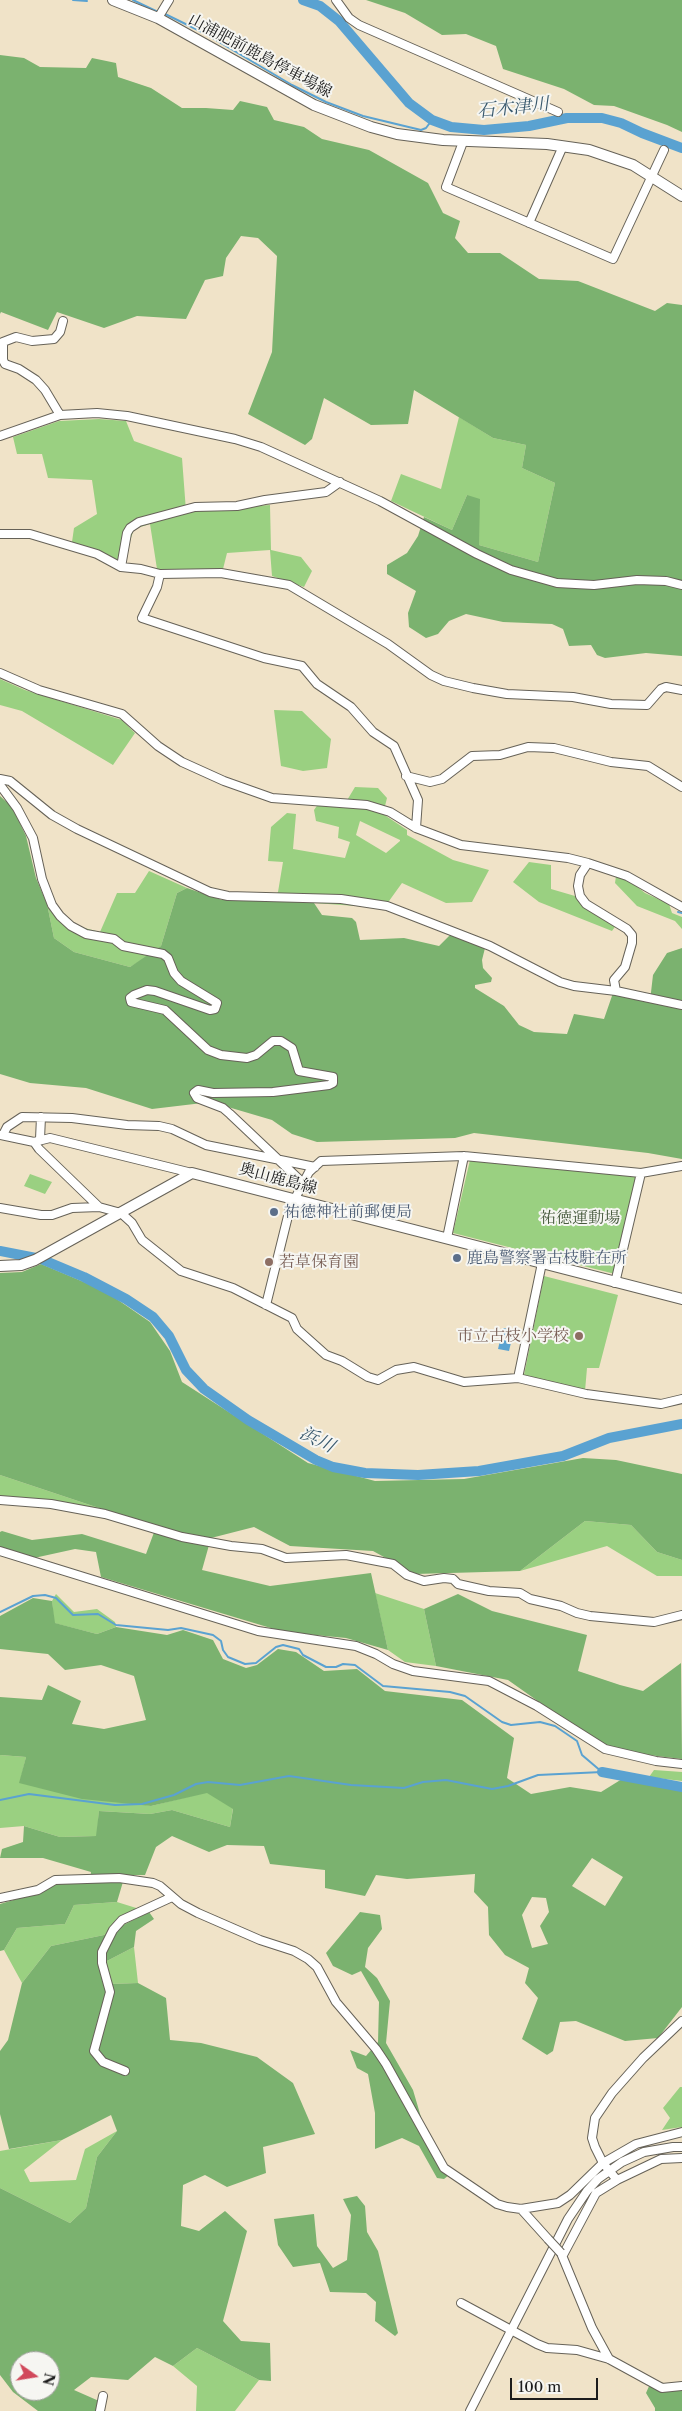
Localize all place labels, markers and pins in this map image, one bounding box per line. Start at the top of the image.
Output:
place label: 祐徳神社前郵便局 [284,1202,412,1222]
marker: 祐徳神社前郵便局 [268,1206,280,1218]
place label: 鹿島警察署古枝駐在所 [467,1248,627,1268]
place label: 若草保育園 [279,1252,359,1272]
marker: 鹿島警察署古枝駐在所 [451,1252,463,1264]
marker: 若草保育園 [263,1256,275,1268]
place label: 市立古枝小学校 [457,1326,569,1346]
marker: 市立古枝小学校 [573,1330,585,1342]

